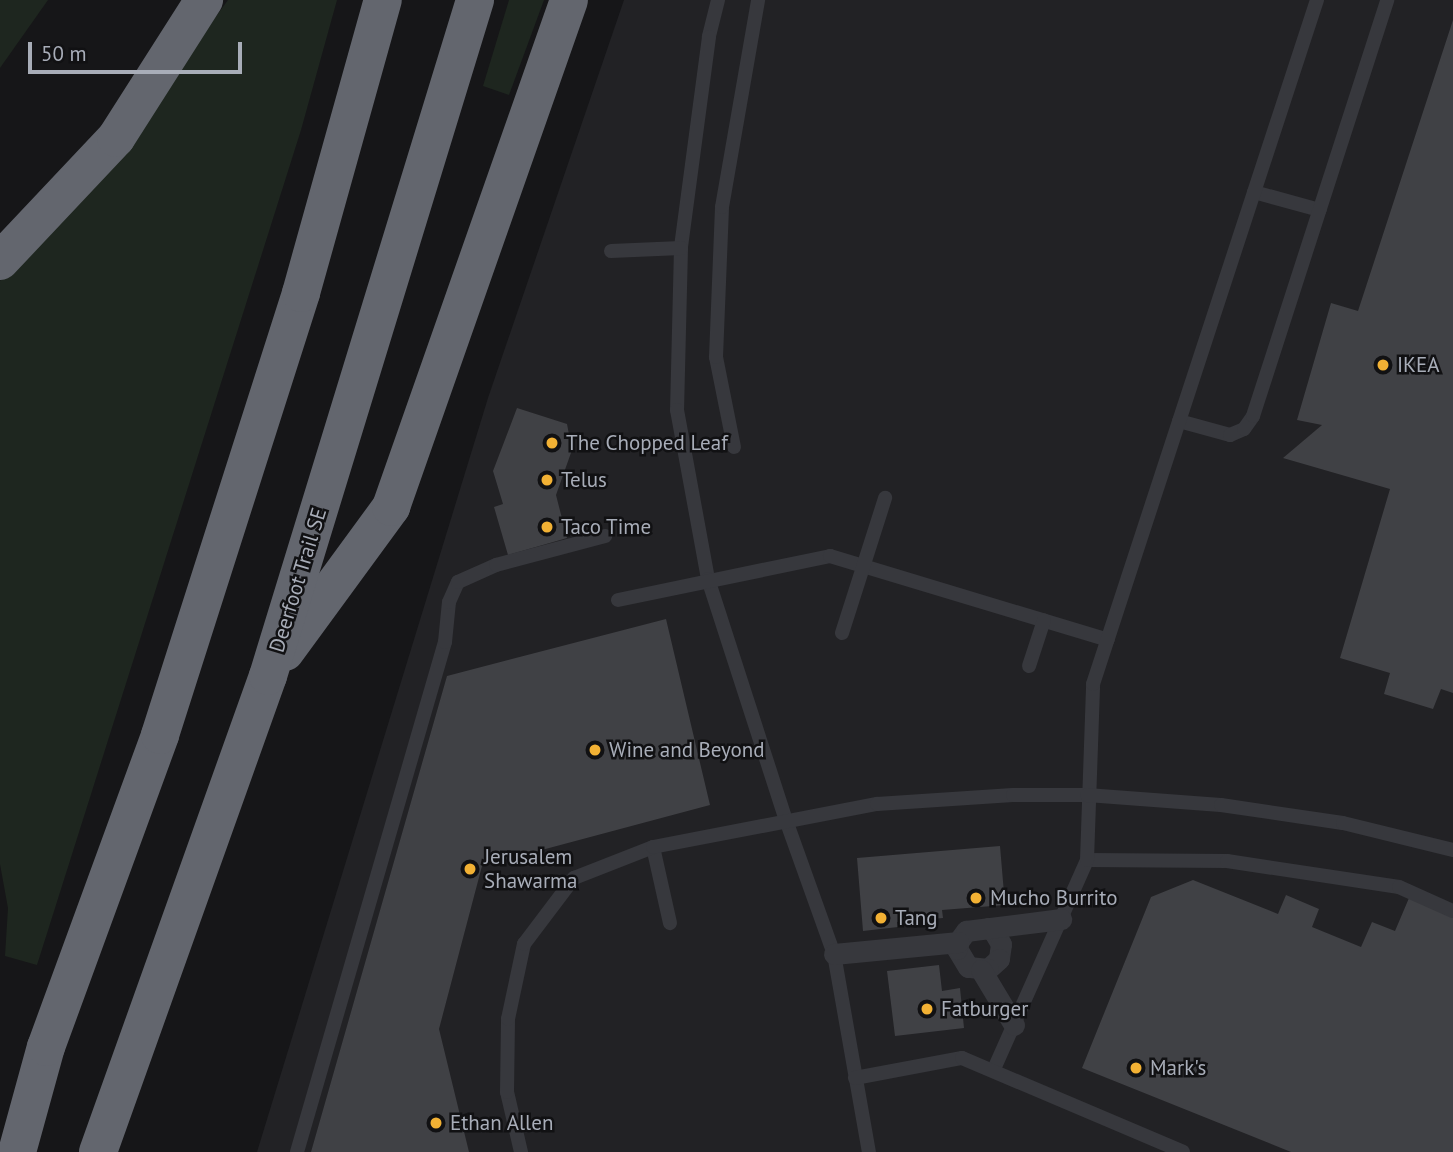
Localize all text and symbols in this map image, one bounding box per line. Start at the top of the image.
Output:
scale bar [32,28,245,72]
text: 50 m [41,40,87,67]
place label: IKEA [1397,352,1439,378]
marker: IKEA [1375,357,1391,373]
place label: The Chopped Leaf [566,430,728,456]
marker: The Chopped Leaf [544,435,560,451]
place label: Telus [561,467,607,493]
marker: Telus [539,472,555,488]
street label: Deerfoot Trail SE [264,504,332,656]
place label: Taco Time [561,514,652,540]
marker: Taco Time [539,519,555,535]
place label: Wine and Beyond [609,737,765,763]
marker: Wine and Beyond [587,742,603,758]
place label: Jerusalem Shawarma [484,844,578,894]
marker: Jerusalem Shawarma [462,861,478,877]
place label: Mucho Burrito [990,885,1117,911]
marker: Mucho Burrito [968,890,984,906]
place label: Tang [895,905,938,931]
marker: Tang [873,910,889,926]
place label: Fatburger [941,996,1028,1022]
marker: Fatburger [919,1001,935,1017]
place label: Mark's [1150,1055,1206,1081]
marker: Mark's [1128,1060,1144,1076]
place label: Ethan Allen [450,1110,554,1136]
marker: Ethan Allen [428,1115,444,1131]

